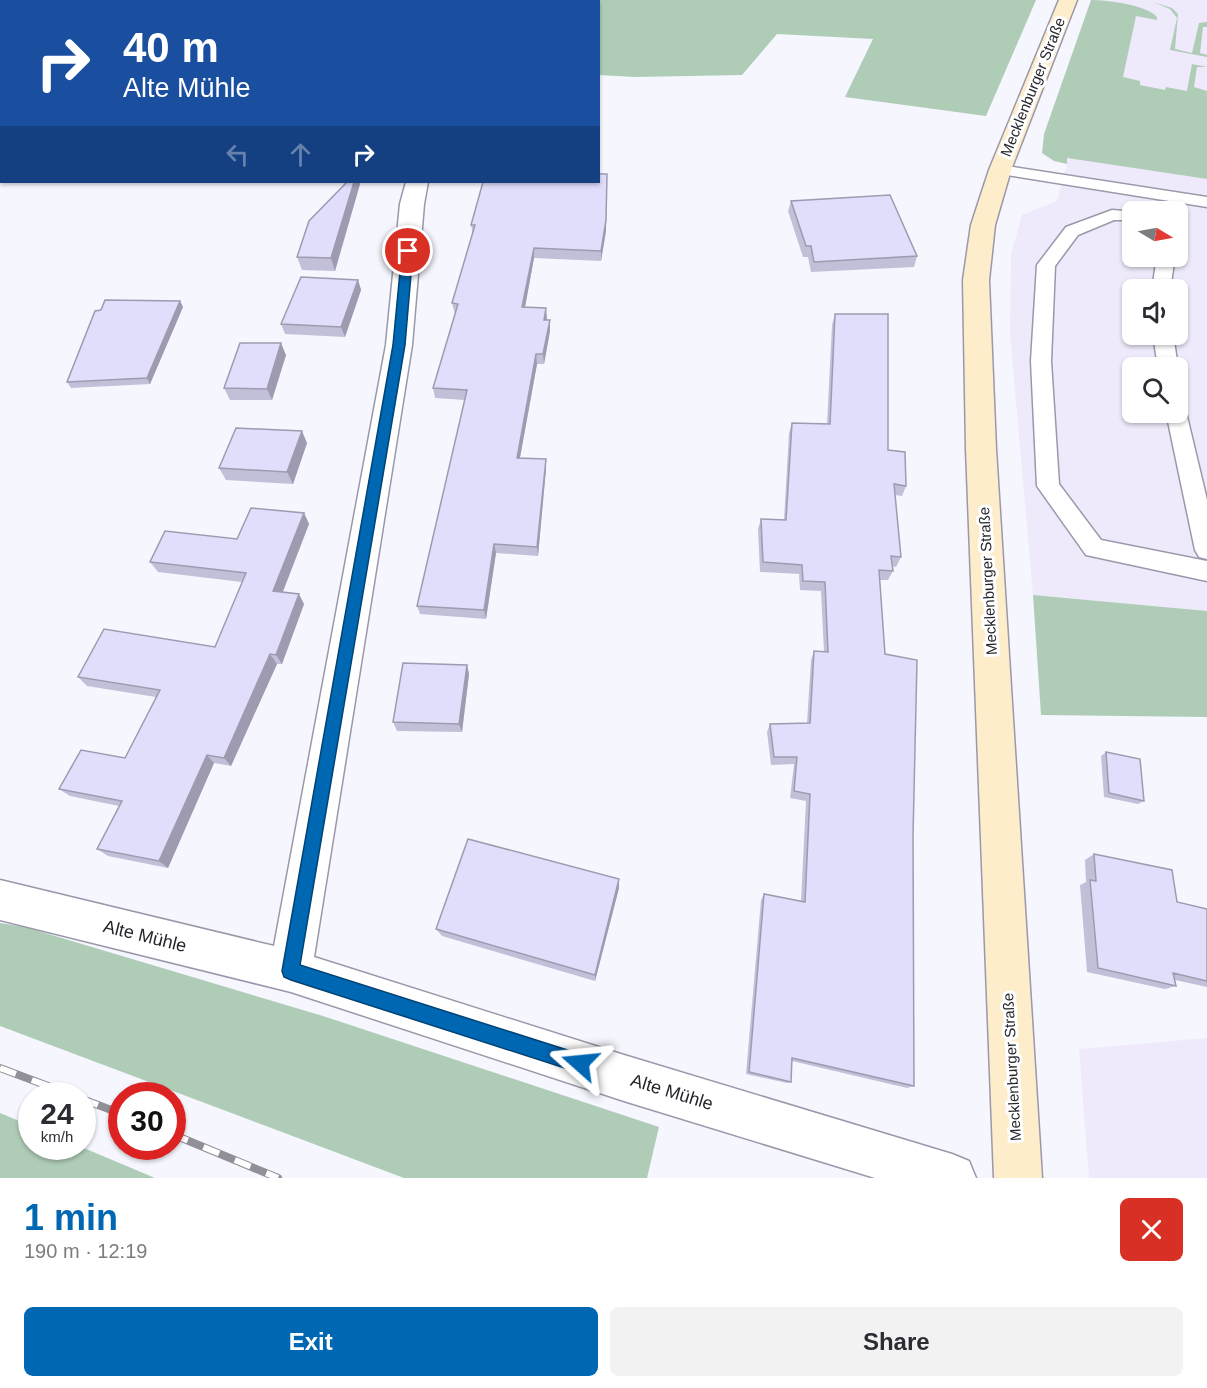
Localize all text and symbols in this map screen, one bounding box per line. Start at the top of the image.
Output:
street label: Mecklenburger Straße [997,15,1068,159]
icon: right [24,24,102,102]
text: 40 m [123,24,219,71]
text: Alte Mühle [123,73,251,103]
icon: left [221,138,254,171]
icon: ahead [284,138,317,171]
icon: right [347,138,380,171]
north arrow [1122,201,1188,267]
map controls [1122,201,1188,423]
pin [382,225,433,276]
icon: arrive [391,234,424,267]
button: sound [1122,279,1188,345]
button: search [1122,357,1188,423]
street label: Mecklenburger Straße [975,506,1000,656]
street label: Alte Mühle [101,916,189,956]
street label: Mecklenburger Straße [999,992,1024,1142]
position arrow [548,1031,612,1095]
street label: Alte Mühle [628,1070,716,1114]
speed limit sign: 30 [108,1082,186,1160]
text: 24 [40,1097,74,1130]
text: km/h [41,1128,73,1145]
text: 1 min [24,1197,118,1238]
button: close [1120,1198,1183,1261]
text: 190 m · 12:19 [24,1240,147,1262]
button: Exit [24,1307,598,1376]
button: Share [610,1307,1183,1376]

